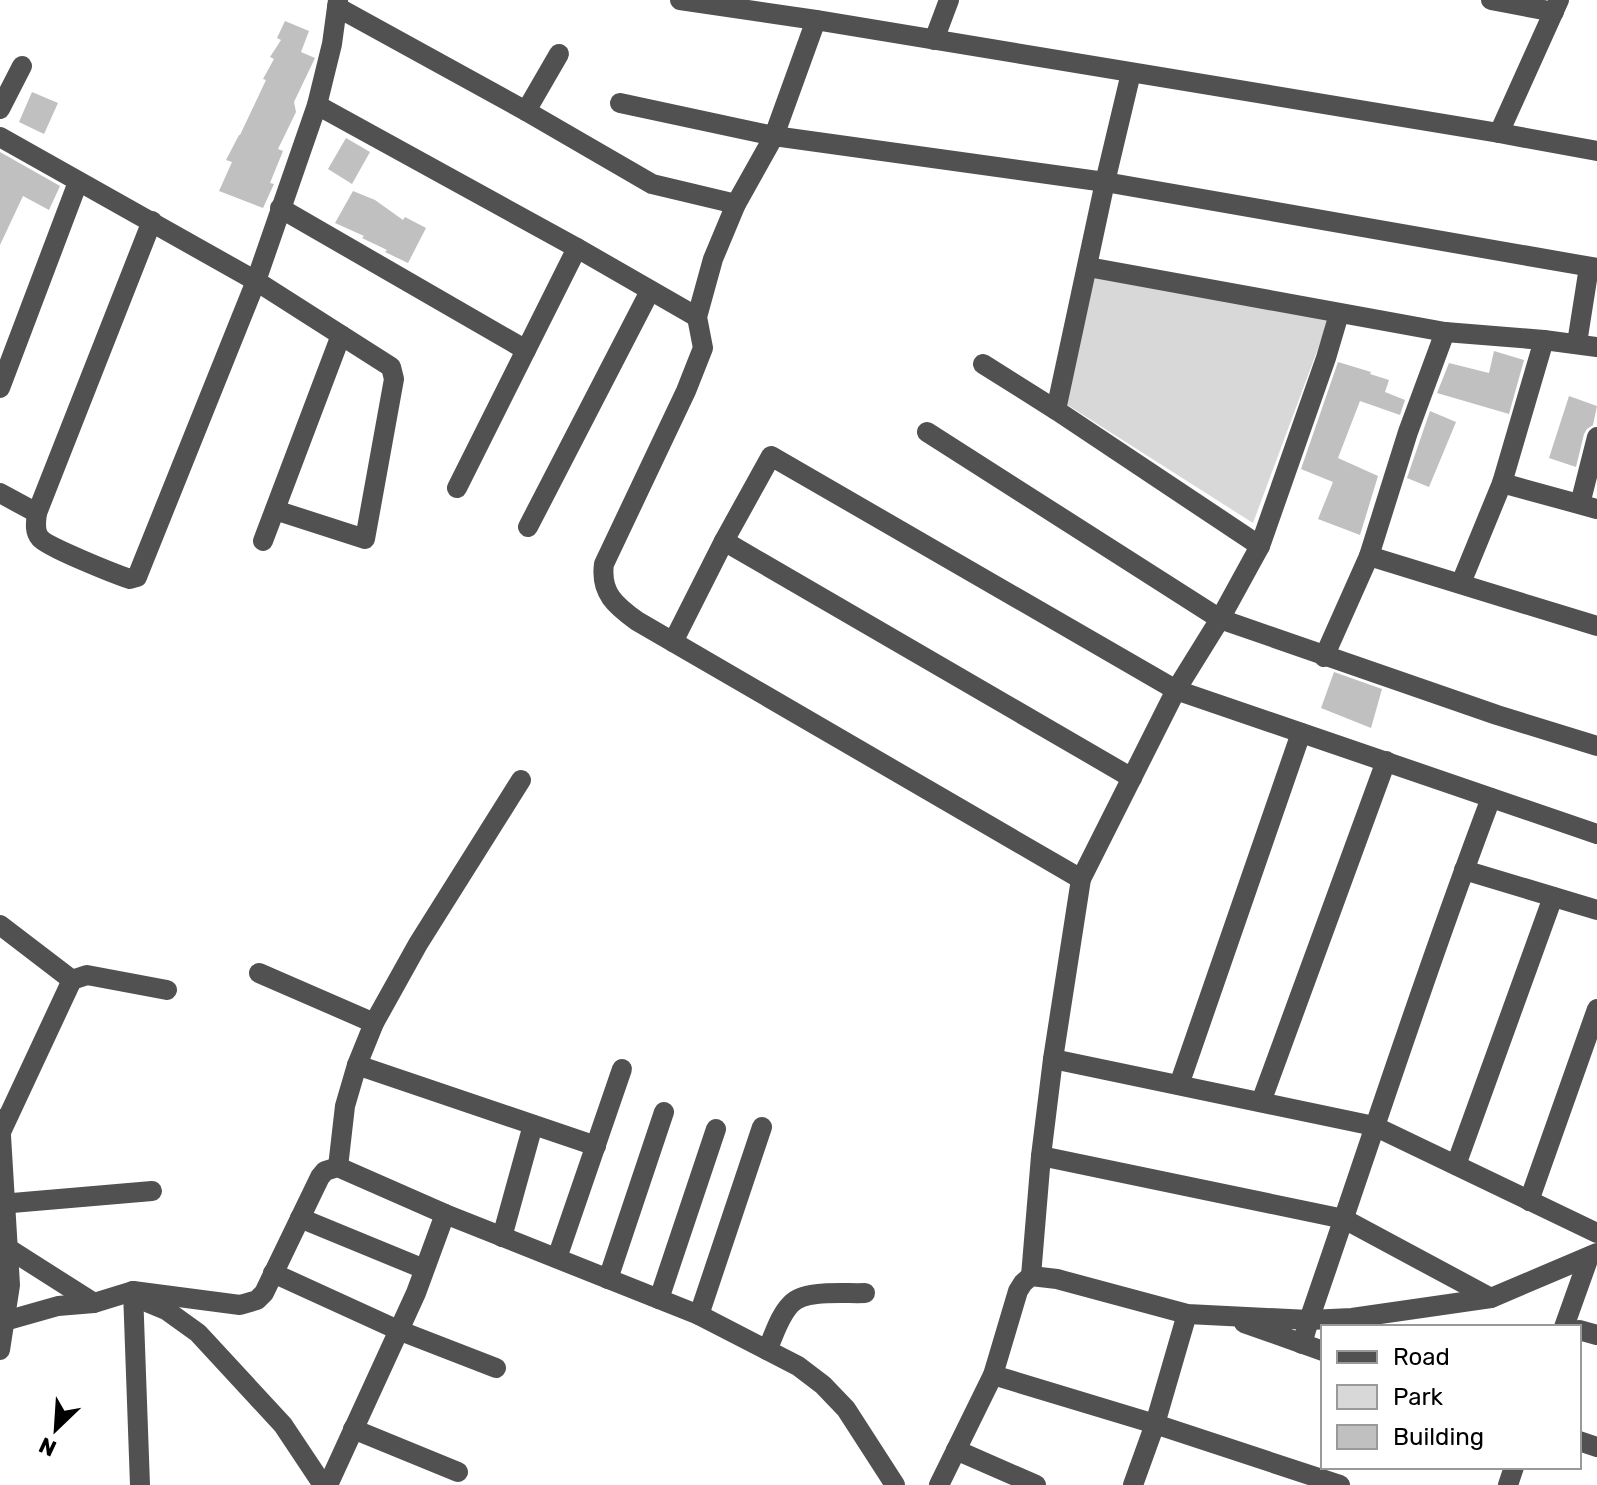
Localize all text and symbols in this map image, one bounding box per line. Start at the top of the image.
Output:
legend [1321,1325,1581,1469]
text: Road [1393,1343,1450,1371]
text: Park [1393,1383,1444,1411]
north arrow [16,1389,96,1469]
text: Building [1393,1423,1484,1451]
text: N [35,1431,61,1462]

